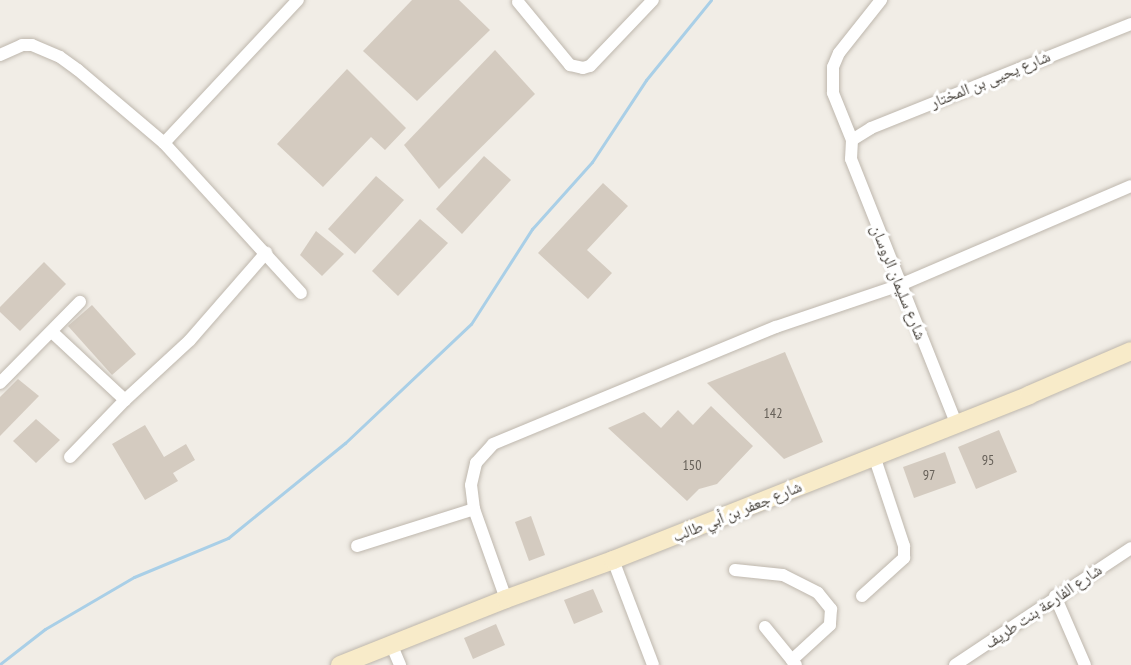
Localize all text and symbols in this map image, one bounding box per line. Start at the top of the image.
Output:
street label: شارع يحيى بن المختار [927,46,1053,112]
street label: شارع سليمان الروسان [867,222,931,342]
house number: 142 [764,405,782,421]
house number: 95 [982,452,994,468]
house number: 150 [683,457,701,473]
house number: 97 [923,467,935,483]
street label: شارع جعفر بن أبي طالب [670,476,804,546]
street label: شارع الفارعة بنت طريف [981,560,1105,652]

